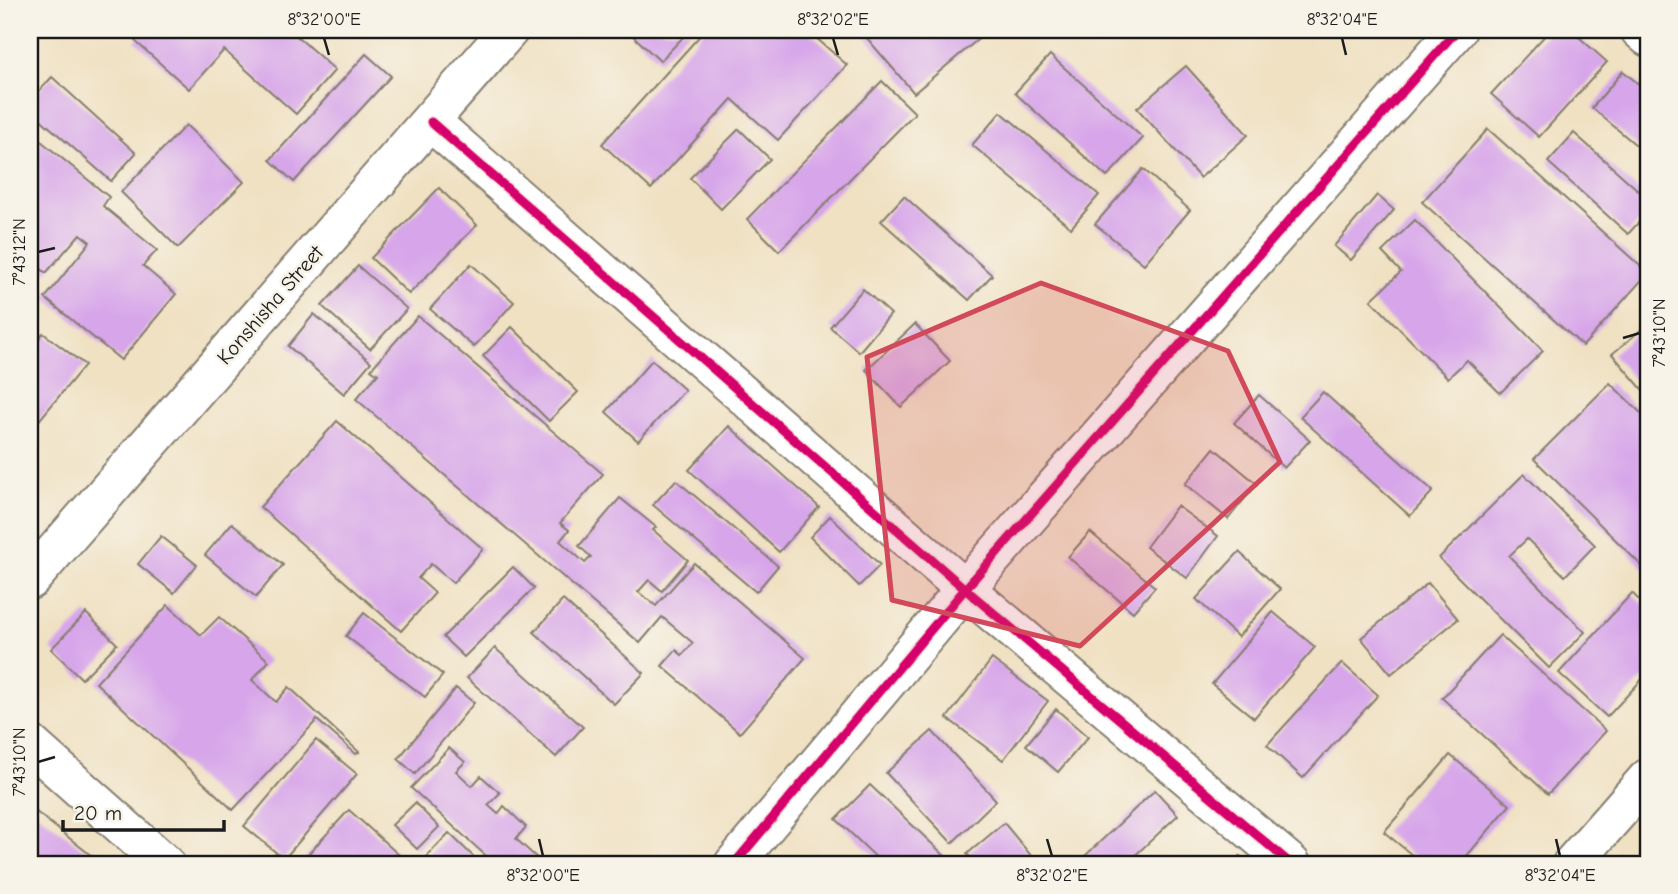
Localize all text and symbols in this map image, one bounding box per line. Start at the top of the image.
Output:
text: 8°32'00"E [287,9,361,30]
text: 8°32'02"E [797,9,869,30]
text: 8°32'04"E [1306,9,1378,30]
text: 7°43'12"N [9,218,30,286]
street label: Konshisha Street [212,240,329,369]
text: 7°43'10"N [1649,298,1670,368]
text: 7°43'10"N [9,727,30,797]
scale bar [63,789,224,833]
text: 20 m [74,801,122,825]
text: 8°32'00"E [506,865,580,886]
text: 8°32'02"E [1016,865,1088,886]
text: 8°32'04"E [1524,865,1596,886]

